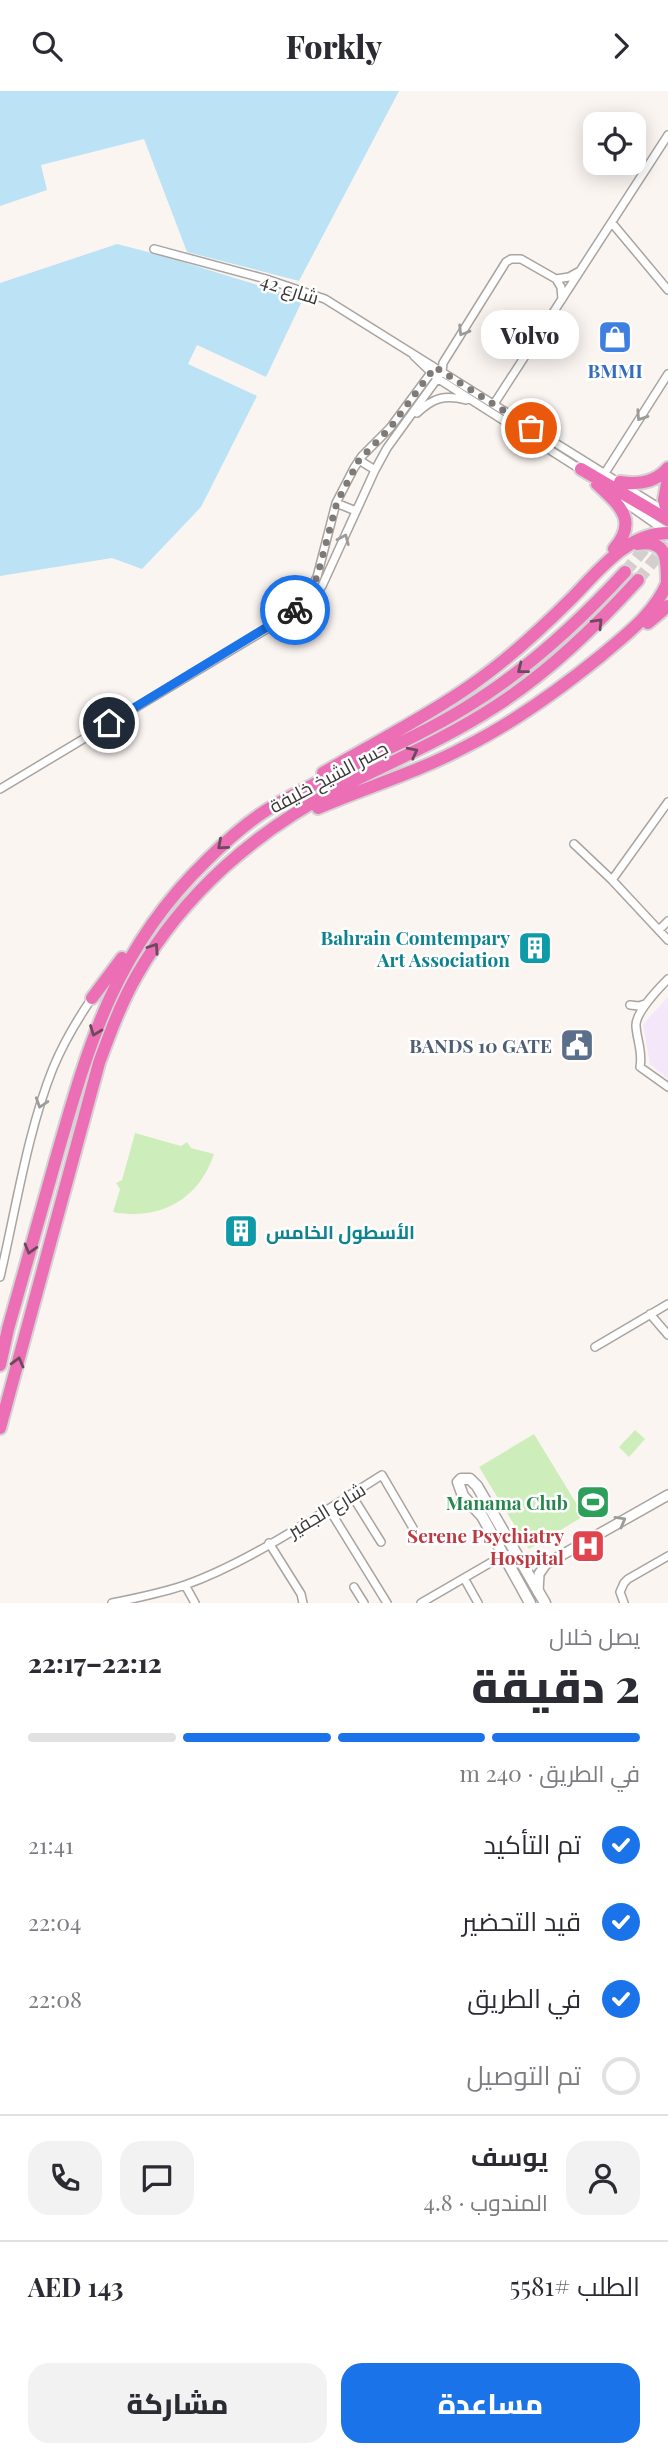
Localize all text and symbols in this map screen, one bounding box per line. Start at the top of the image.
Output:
text: Forkly [286,24,382,67]
icon: search [28,27,66,65]
icon: forward [602,27,640,65]
map controls [583,112,646,175]
button: locate [583,112,646,175]
street label: شارع 42 [257,266,323,312]
callout: Volvo [482,309,580,358]
shop icon: BMMI [596,318,634,356]
text: Volvo [501,319,559,350]
one-way arrow [458,323,471,336]
place label: BMMI [587,357,643,383]
pin [501,398,561,458]
icon: bag [512,409,550,447]
one-way arrow [636,409,649,422]
one-way arrow [336,533,350,546]
courier [260,575,330,645]
icon: bike [276,591,314,629]
one-way arrow [590,618,603,631]
one-way arrow [518,660,530,673]
pin [79,693,139,753]
icon: home [90,704,128,742]
street label: جسر الشيخ خليفة [264,734,393,820]
one-way arrow [406,747,418,761]
one-way arrow [218,837,231,849]
place label: Bahrain Comtempary Art Association [320,924,510,972]
building icon: Bahrain Comtempary Art Association [516,929,554,967]
one-way arrow [146,943,159,956]
one-way arrow [89,1024,103,1036]
public building icon: BANDS 10 GATE [558,1026,596,1064]
place label: BANDS 10 GATE [409,1032,552,1058]
one-way arrow [35,1096,49,1109]
building icon: الأسطول الخامس [222,1212,260,1250]
place label: الأسطول الخامس [266,1218,415,1245]
one-way arrow [24,1243,39,1255]
one-way arrow [10,1356,24,1368]
street label: شارع الجفير [281,1476,371,1545]
sports icon: Manama Club [574,1483,612,1521]
place label: Manama Club [446,1489,568,1515]
one-way arrow [614,1516,626,1529]
place label: Serene Psychiatry Hospital [407,1522,564,1570]
hospital icon: Serene Psychiatry Hospital [569,1527,607,1565]
text: يصل خلال [549,1620,640,1651]
text: 22:12–22:17 [28,1645,162,1680]
text: 2 دقيقة [471,1653,640,1715]
text: في الطريق · 240 m [459,1757,640,1788]
text: تم التأكيد [483,1826,581,1861]
icon: check [602,1826,640,1864]
text: 21:41 [28,1829,74,1860]
text: قيد التحضير [462,1903,581,1938]
icon: check [602,1903,640,1941]
text: 22:04 [28,1906,81,1937]
text: في الطريق [467,1980,581,2015]
icon: check [602,1980,640,2018]
text: 22:08 [28,1983,82,2014]
text: تم التوصيل [466,2057,581,2092]
text: يوسف [471,2138,548,2173]
button: phone [28,2141,102,2215]
button: chat [120,2141,194,2215]
button: person [566,2141,640,2215]
text: المندوب · 4.8 [424,2186,548,2217]
text: الطلب #5581 [509,2268,640,2303]
text: AED 143 [28,2269,123,2304]
button: مشاركة [28,2363,327,2443]
button: مساعدة [341,2363,640,2443]

